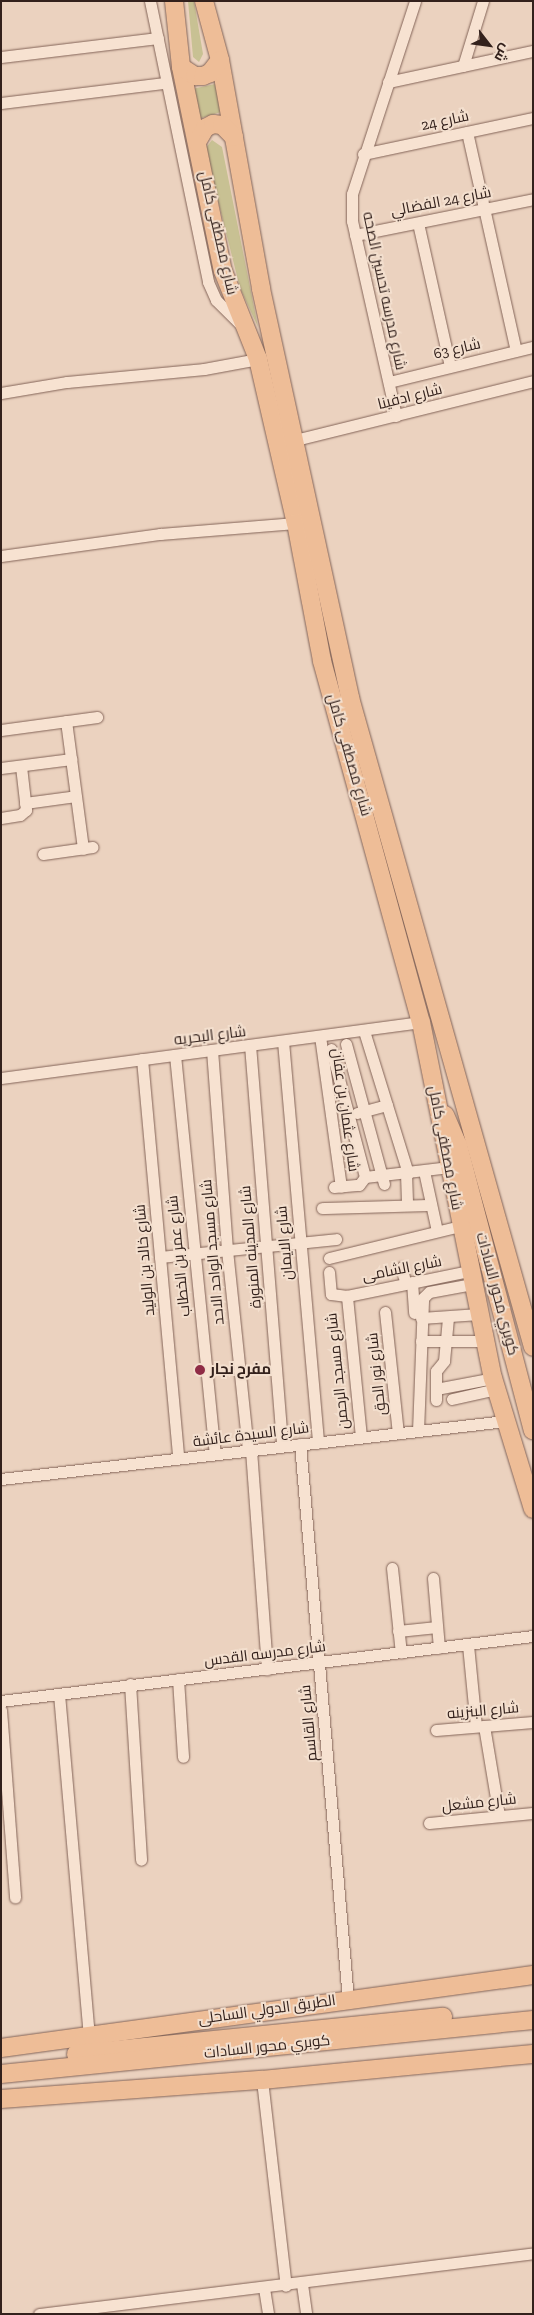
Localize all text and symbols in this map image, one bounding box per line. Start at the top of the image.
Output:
north arrow [464,20,514,70]
text: ش [491,41,514,65]
street label: شارع 24 [420,107,470,135]
street label: شارع مصطفى كامل [195,169,241,297]
street label: شارع 24 الفضالي [389,183,493,221]
street label: شارع مدرسه تحسين الصحه [358,210,410,372]
street label: شارع 63 [432,335,482,363]
street label: شارع ادفينا [376,380,444,414]
street label: شارع مصطفى كامل [323,692,375,818]
street label: شارع البحريه [173,1023,247,1049]
street label: شارع عثمان بن عفان [327,1047,363,1173]
street label: شارع مصطفى كامل [424,1084,466,1212]
street label: شارع مسجد الواحد الاحد [198,1178,228,1326]
street label: شارع المدينه المنورة [237,1185,265,1309]
street label: شارع عمر بن الخطاب [164,1194,194,1318]
street label: شارع خالد بن الوليد [131,1203,159,1317]
street label: شارع الايمان [273,1205,297,1281]
street label: كوبري محور السادات [472,1230,522,1358]
street label: شارع الشامى [361,1252,443,1286]
street label: شارع مسجد الرحمن [323,1312,353,1430]
street label: شارع نور الحق [364,1332,390,1416]
place label: مفرح نجار [210,1361,271,1379]
marker: مفرح نجار [194,1364,206,1376]
street label: شارع السيدة عائشة [192,1419,310,1451]
street label: شارع مدرسه القدس [203,1638,327,1670]
street label: شارع القاسم [297,1684,321,1762]
street label: شارع البنزينه [446,1699,520,1723]
street label: شارع مشعل [441,1790,517,1816]
street label: الطريق الدولي الساحلى [197,1991,337,2029]
street label: كوبري محور السادات [203,2031,331,2063]

